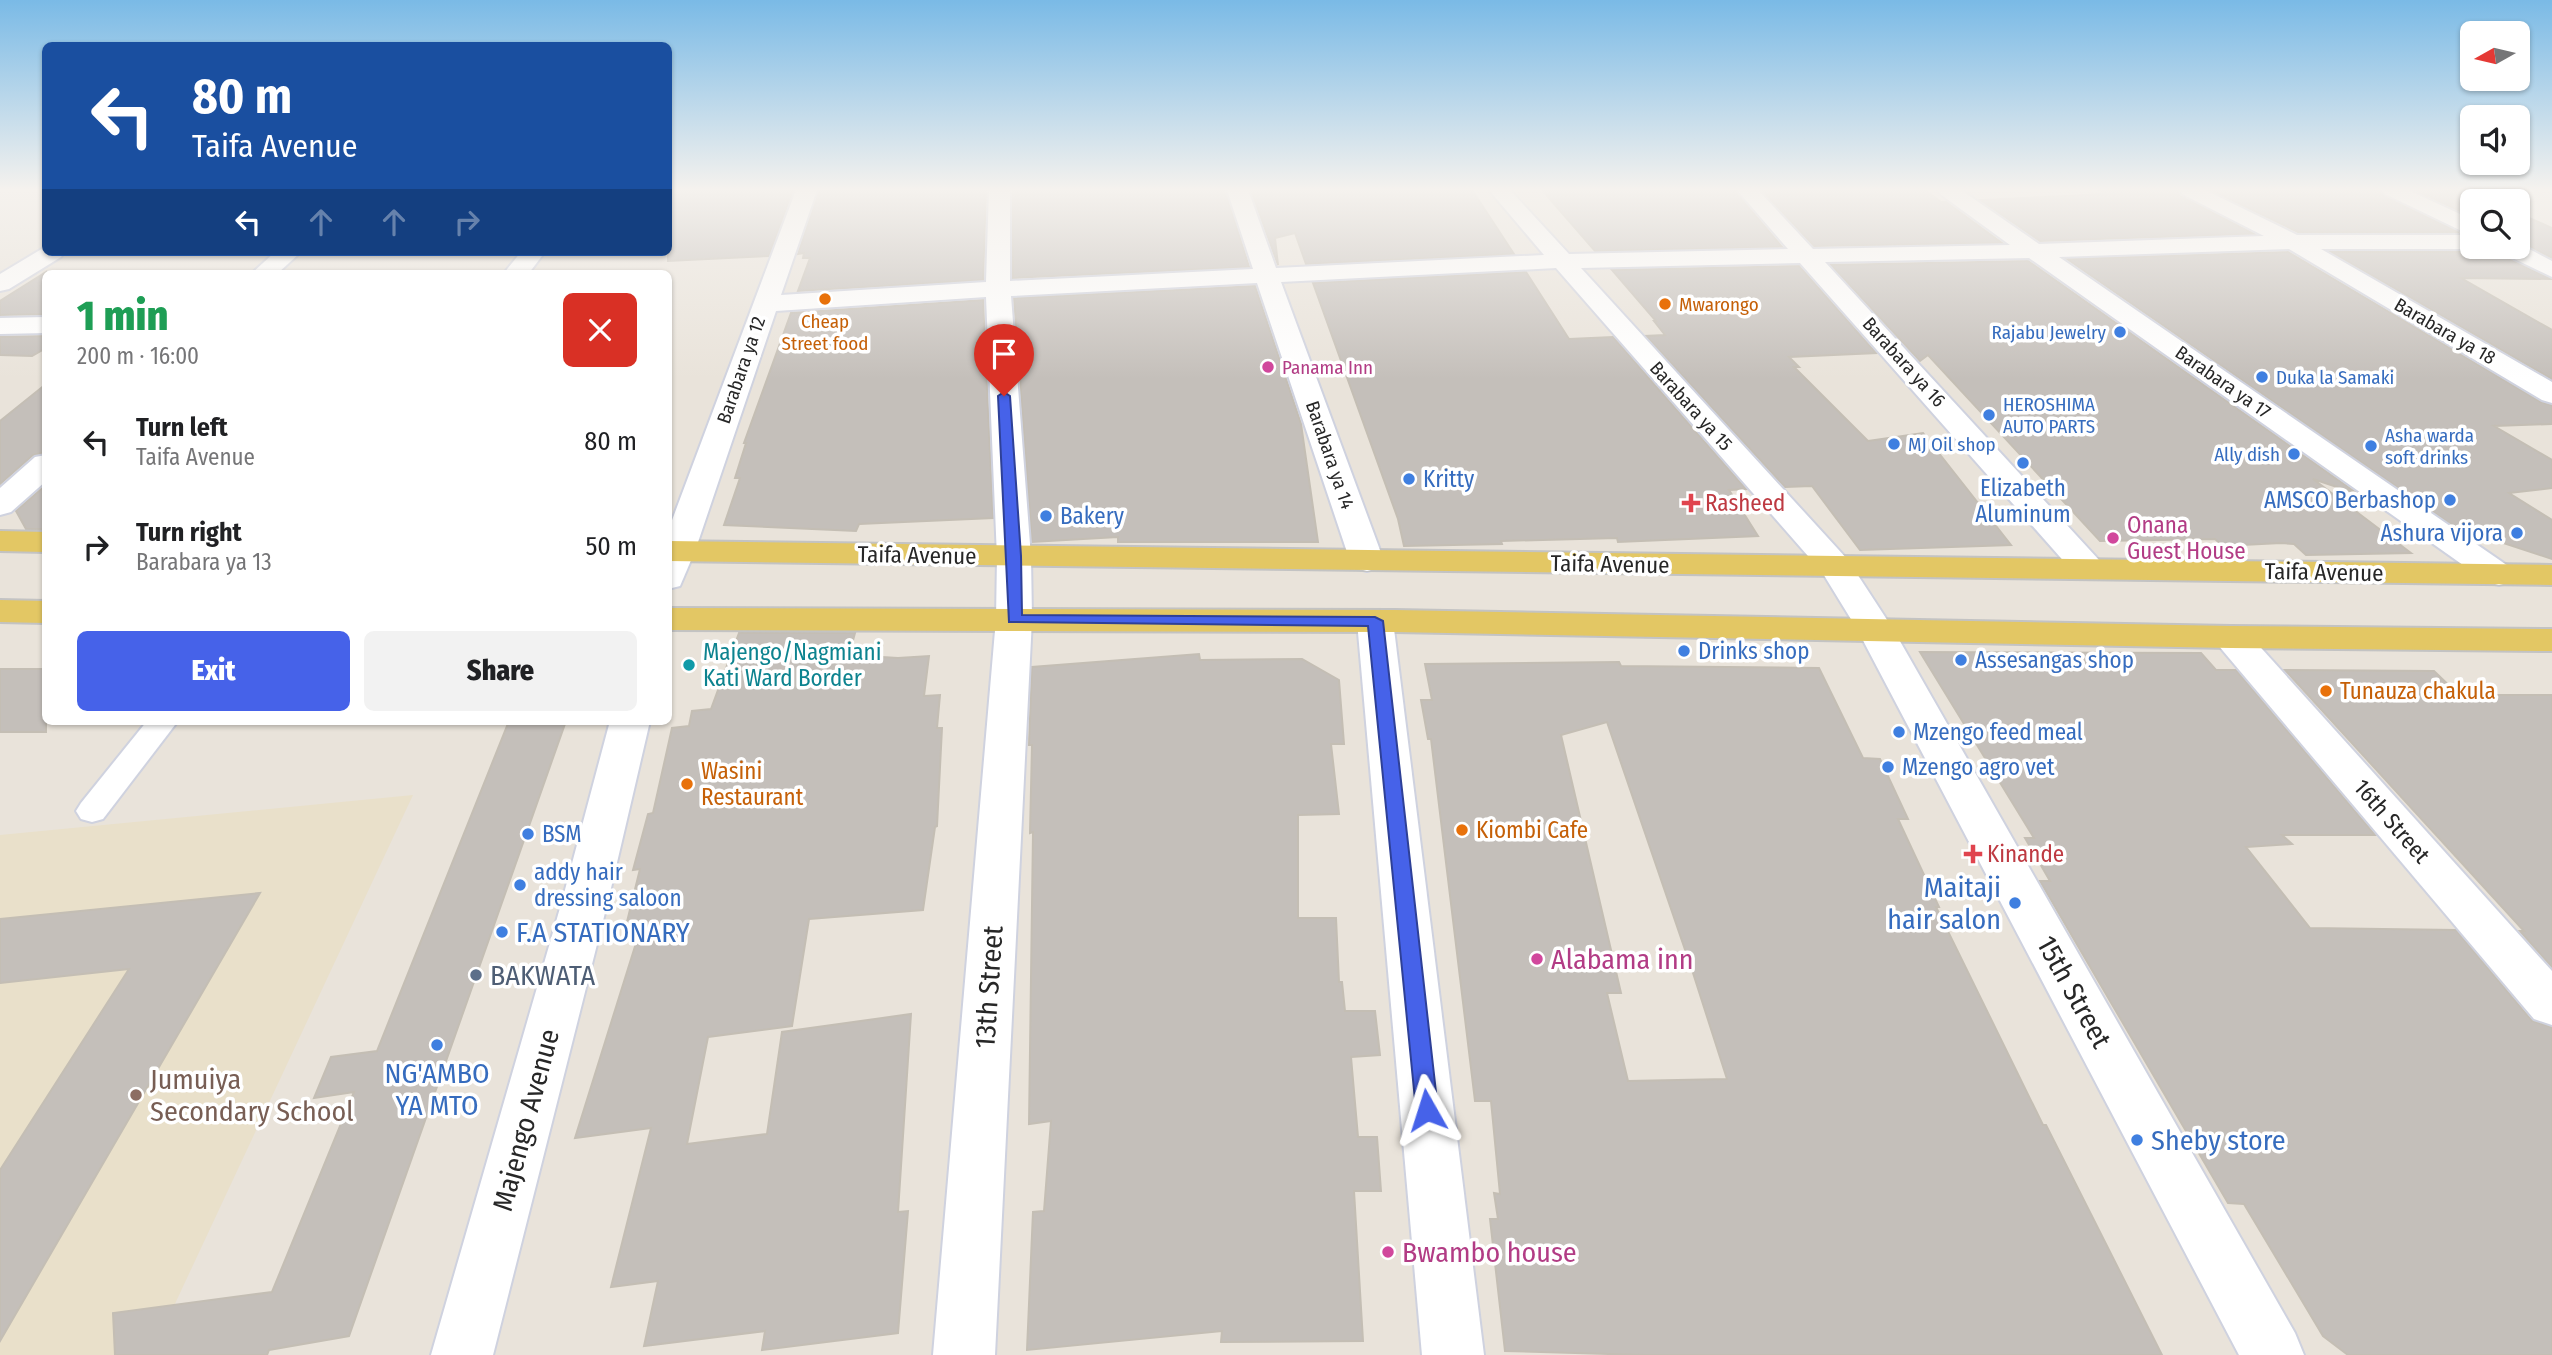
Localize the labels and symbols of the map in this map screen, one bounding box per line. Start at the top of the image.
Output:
north arrow [2460,21,2530,91]
marker: Cheap Street food [817,291,833,307]
place label: Mwarongo [1679,293,1759,316]
street label: Barabara ya 18 [2390,293,2500,369]
marker: Mwarongo [1657,296,1673,312]
place label: Cheap Street food [782,310,868,355]
street label: Barabara ya 16 [1858,312,1950,412]
street label: Barabara ya 12 [712,313,770,427]
place label: Rajabu Jewelry [1992,321,2107,344]
pin [974,324,1034,396]
marker: Rajabu Jewelry [2112,324,2128,340]
street label: Barabara ya 17 [2171,341,2275,423]
place label: Panama Inn [1282,356,1373,379]
street label: Barabara ya 15 [1645,357,1737,455]
marker: Panama Inn [1260,359,1276,375]
place label: Duka la Samaki [2276,366,2394,389]
marker: Duka la Samaki [2254,369,2270,385]
place label: HEROSHIMA AUTO PARTS [2003,393,2095,438]
street label: Barabara ya 14 [1301,398,1359,512]
marker: HEROSHIMA AUTO PARTS [1981,407,1997,423]
place label: Asha warda soft drinks [2385,424,2474,469]
place label: MJ Oil shop [1908,433,1996,456]
marker: MJ Oil shop [1886,436,1902,452]
marker: Asha warda soft drinks [2363,438,2379,454]
place label: Ally dish [2214,443,2280,466]
marker: Ally dish [2286,446,2302,462]
marker: Elizabeth Aluminum [2015,455,2031,471]
place label: Kritty [1423,465,1475,493]
marker: Kritty [1401,471,1417,487]
place label: Elizabeth Aluminum [1975,474,2071,528]
place label: AMSCO Berbashop [2264,486,2436,514]
place label: Rasheed [1705,489,1785,517]
marker: AMSCO Berbashop [2442,492,2458,508]
marker: Rasheed [1683,495,1699,511]
place label: Bakery [1060,502,1125,530]
marker: Bakery [1038,508,1054,524]
place label: Onana Guest House [2127,511,2246,565]
place label: Ashura vijora [2380,519,2503,547]
marker: Ashura vijora [2509,525,2525,541]
marker: Onana Guest House [2105,530,2121,546]
street label: Taifa Avenue [857,540,977,570]
street label: Taifa Avenue [1550,549,1670,579]
street label: Taifa Avenue [2264,557,2384,587]
place label: Drinks shop [1698,637,1809,665]
place label: Majengo/Nagmiani Kati Ward Border [703,638,881,692]
marker: Drinks shop [1676,643,1692,659]
place label: Assesangas shop [1975,646,2134,674]
marker: Assesangas shop [1953,652,1969,668]
marker: Majengo/Nagmiani Kati Ward Border [681,657,697,673]
place label: Tunauza chakula [2340,677,2496,705]
marker: Tunauza chakula [2318,683,2334,699]
place label: Mzengo feed meal [1913,718,2083,746]
marker: Mzengo feed meal [1891,724,1907,740]
place label: Mzengo agro vet [1902,753,2055,781]
place label: Wasini Restaurant [701,757,804,811]
marker: Mzengo agro vet [1880,759,1896,775]
street label: 16th Street [2348,773,2436,869]
marker: Wasini Restaurant [679,776,695,792]
place label: Kiombi Cafe [1476,816,1588,844]
place label: BSM [542,820,582,848]
marker: Kiombi Cafe [1454,822,1470,838]
marker: BSM [520,826,536,842]
place label: Kinande [1987,840,2064,868]
marker: Kinande [1965,846,1981,862]
place label: addy hair dressing saloon [534,858,682,912]
place label: Maitaji hair salon [1887,871,2001,936]
marker: addy hair dressing saloon [512,877,528,893]
marker: Maitaji hair salon [2007,895,2023,911]
place label: F.A STATIONARY [516,916,690,949]
marker: F.A STATIONARY [494,924,510,940]
street label: 13th Street [968,924,1010,1049]
street label: 15th Street [2030,930,2119,1054]
place label: Alabama inn [1551,943,1693,976]
marker: Alabama inn [1529,951,1545,967]
place label: BAKWATA [490,959,596,992]
marker: BAKWATA [468,967,484,983]
street label: Majengo Avenue [486,1025,566,1215]
marker: NG'AMBO YA MTO [429,1037,445,1053]
place label: NG'AMBO YA MTO [384,1057,490,1122]
place label: Jumuiya Secondary School [150,1063,354,1128]
position arrow [1390,1073,1464,1147]
marker: Jumuiya Secondary School [128,1087,144,1103]
place label: Sheby store [2151,1124,2286,1157]
marker: Sheby store [2129,1132,2145,1148]
place label: Bwambo house [1402,1236,1577,1269]
marker: Bwambo house [1380,1244,1396,1260]

